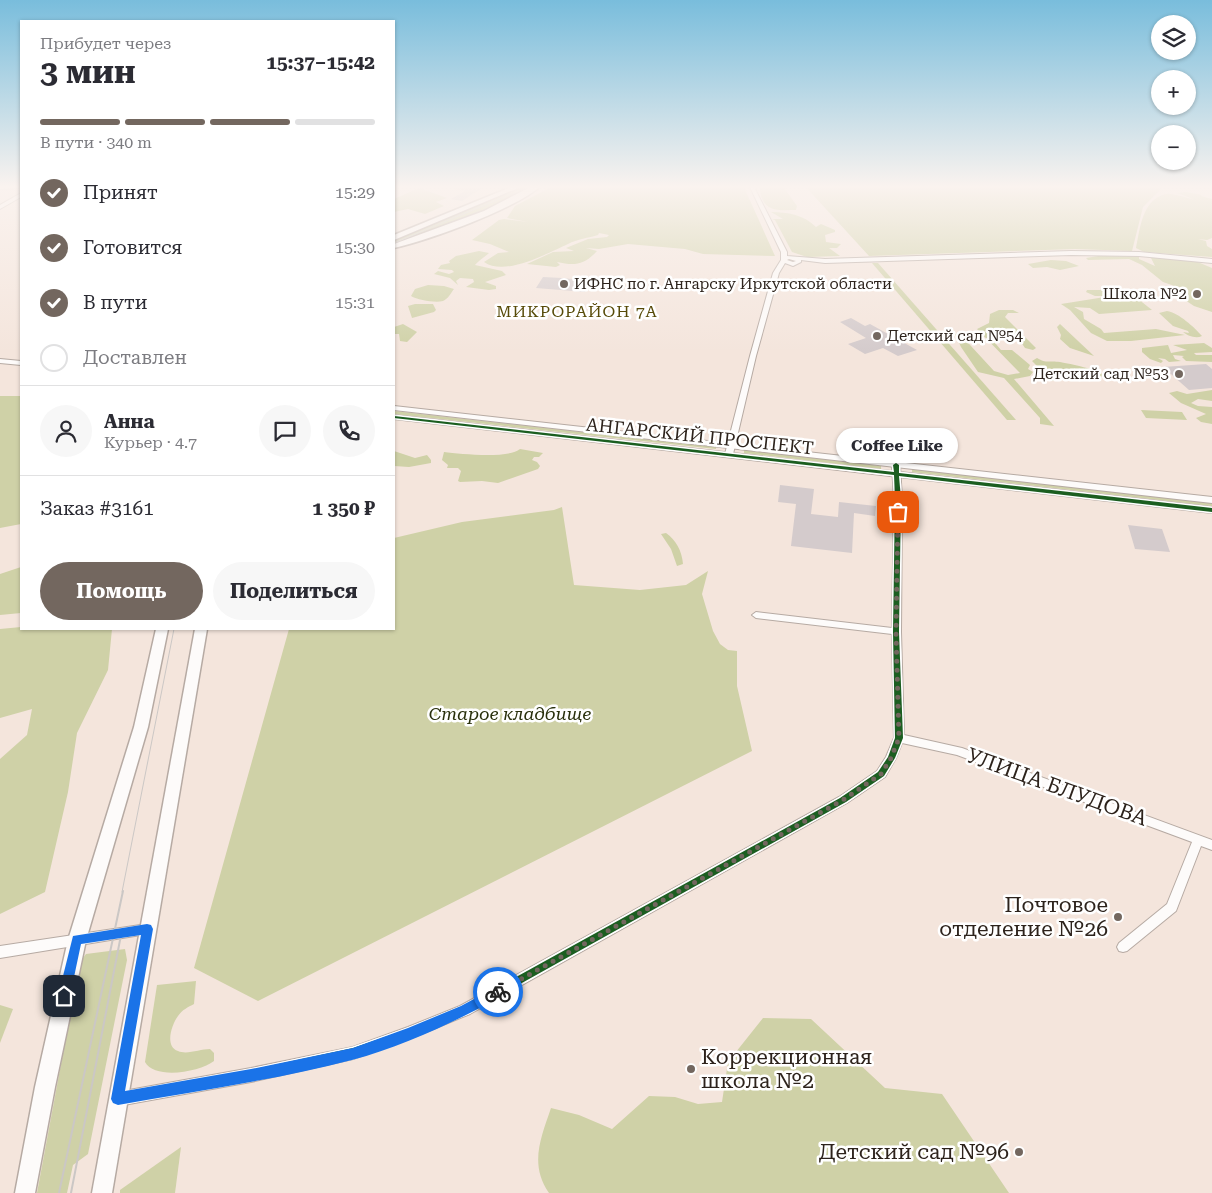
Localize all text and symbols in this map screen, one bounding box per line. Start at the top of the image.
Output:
map controls [1151,15,1196,170]
button: layers [1151,15,1196,60]
text: Прибудет через [40,34,171,53]
text: 15:37–15:42 [266,51,375,74]
text: 3 мин [40,53,136,91]
button: + [1151,70,1196,115]
button: − [1151,125,1196,170]
text: В пути · 340 m [40,133,152,152]
icon: check [40,179,68,207]
text: Принят [83,181,158,204]
text: 15:29 [335,183,375,202]
icon: check [40,234,68,262]
text: Готовится [83,236,182,259]
text: 15:30 [335,238,375,257]
place label: ИФНС по г. Ангарску Иркутской области [574,275,892,293]
marker: ИФНС по г. Ангарску Иркутской области [558,278,570,290]
place label: Школа №2 [1103,285,1187,303]
marker: Школа №2 [1191,288,1203,300]
icon: check [40,289,68,317]
text: В пути [83,291,147,314]
text: 15:31 [335,293,375,312]
district label: МИКРОРАЙОН 7А [496,302,658,321]
place label: Детский сад №54 [887,327,1023,345]
marker: Детский сад №54 [871,330,883,342]
text: Доставлен [83,346,187,369]
place label: Детский сад №53 [1033,365,1169,383]
marker: Детский сад №53 [1173,368,1185,380]
button: person [40,405,92,457]
button: chat [259,405,311,457]
button: phone [323,405,375,457]
text: Анна [104,410,155,433]
street label: АНГАРСКИЙ ПРОСПЕКТ [585,414,815,458]
callout: Coffee Like [837,427,959,462]
text: Курьер · 4.7 [104,433,197,452]
text: Coffee Like [851,436,943,455]
pin [877,491,919,533]
text: Заказ #3161 [40,497,154,520]
text: 1 350 ₽ [312,497,375,520]
icon: bag [884,498,912,526]
button: Помощь [40,562,203,620]
button: Поделиться [213,562,375,620]
park label: Старое кладбище [429,703,591,724]
street label: УЛИЦА БЛУДОВА [963,743,1151,831]
place label: Почтовое отделение №26 [939,893,1108,941]
marker: Почтовое отделение №26 [1112,911,1124,923]
courier [473,967,523,1017]
pin [43,975,85,1017]
icon: bike [484,978,512,1006]
icon: home [50,982,78,1010]
place label: Коррекционная школа №2 [701,1045,872,1093]
marker: Коррекционная школа №2 [685,1063,697,1075]
place label: Детский сад №96 [819,1140,1009,1164]
marker: Детский сад №96 [1013,1146,1025,1158]

